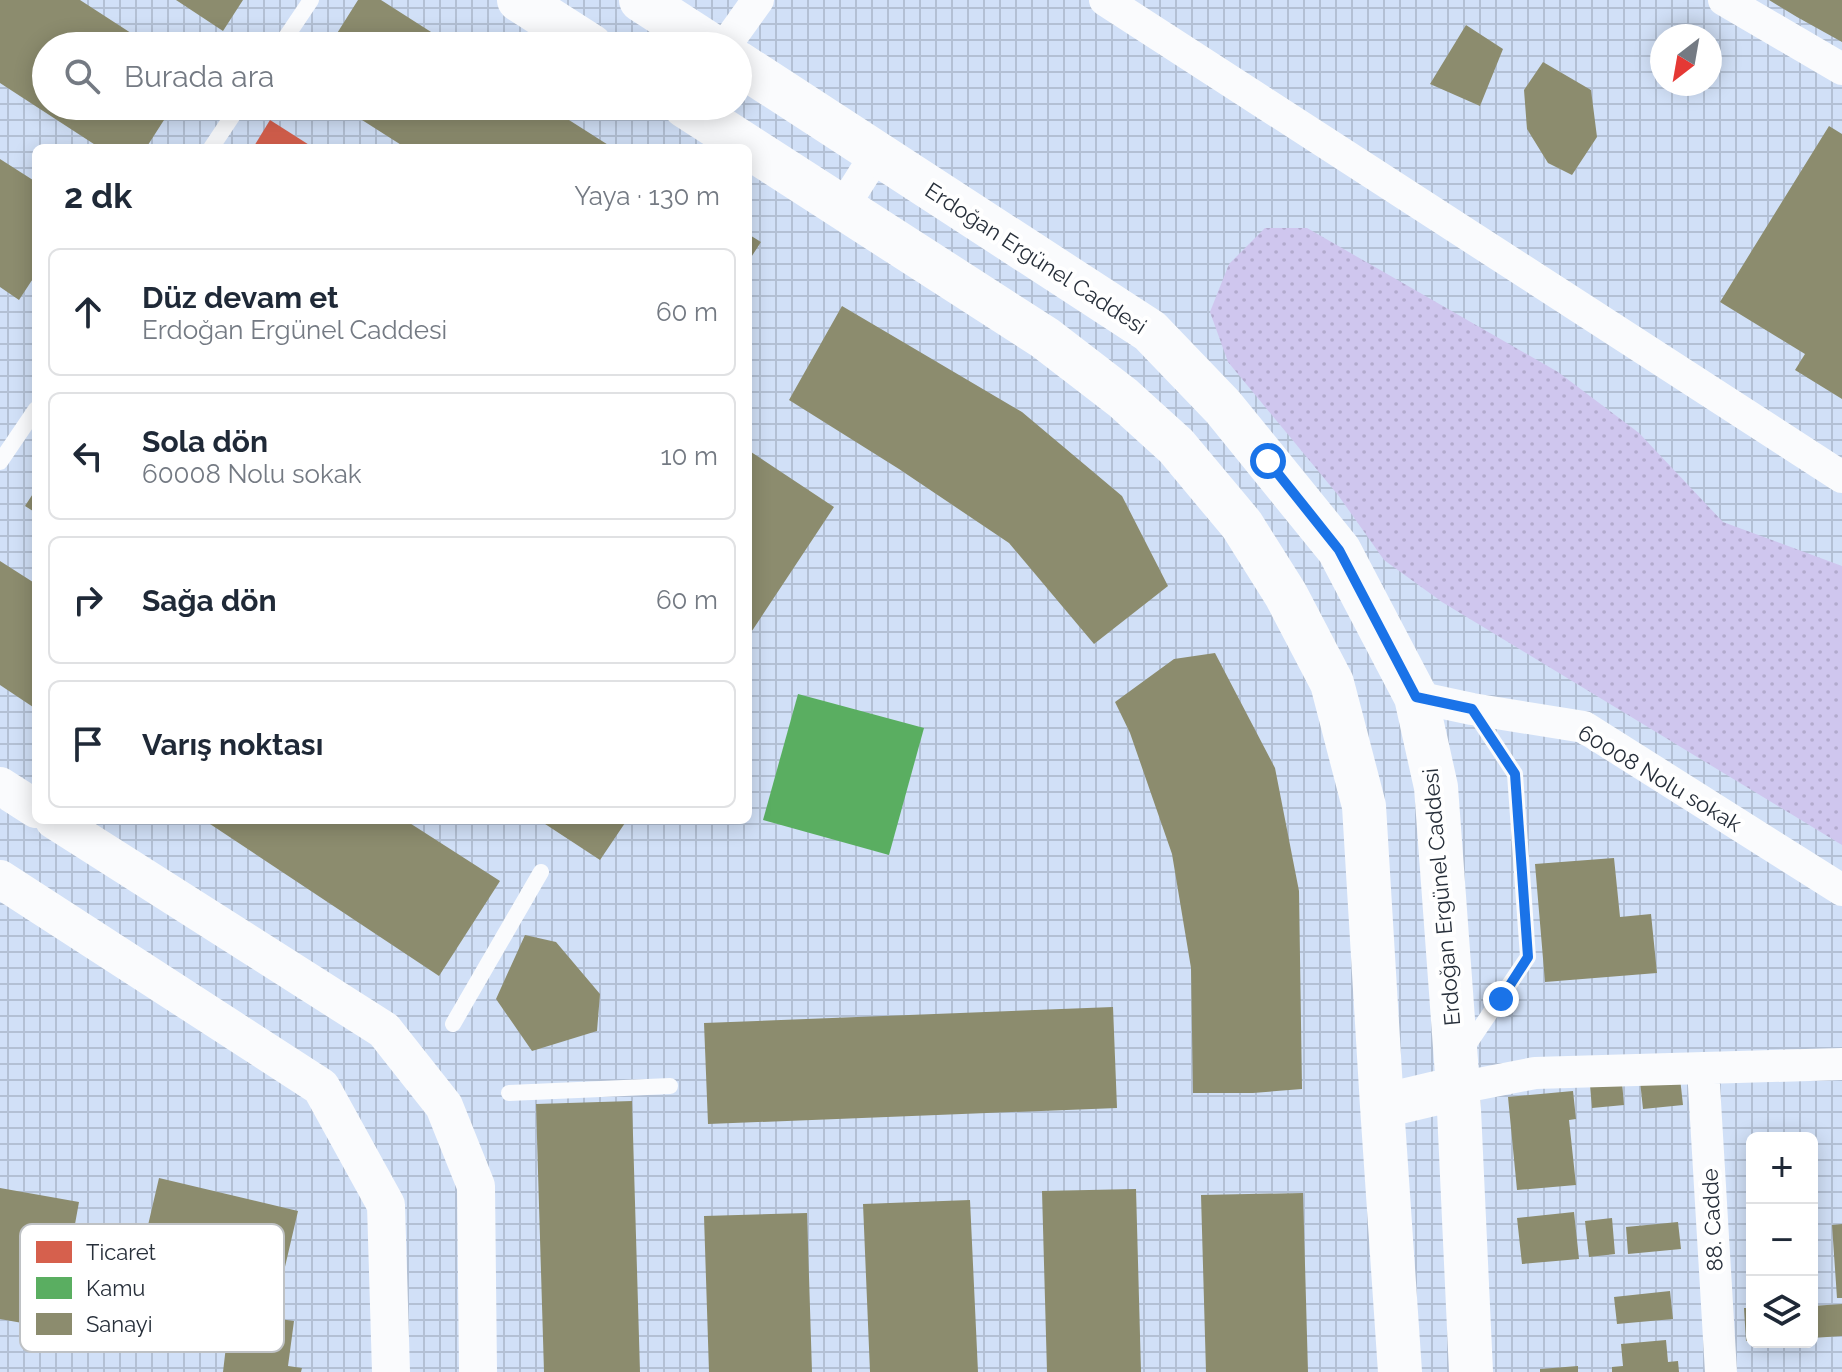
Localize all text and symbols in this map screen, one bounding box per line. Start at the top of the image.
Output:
north arrow [1650,24,1722,96]
search box [32,32,752,120]
icon: search [60,54,104,98]
text: Burada ara [124,59,274,94]
text: 2 dk [64,176,132,216]
street label: Erdoğan Ergünel Caddesi [921,177,1151,339]
text: Yaya · 130 m [574,181,720,211]
text: Düz devam et [142,280,339,315]
icon: ahead [66,290,110,334]
text: 60 m [656,297,718,327]
text: Erdoğan Ergünel Caddesi [142,315,447,345]
text: Sola dön [142,424,268,459]
icon: left [66,434,110,478]
text: 10 m [660,441,718,471]
route start [1250,443,1286,479]
text: 60008 Nolu sokak [142,459,362,489]
icon: right [66,578,110,622]
text: Sağa dön [142,583,277,618]
text: 60 m [656,585,718,615]
street label: 60008 Nolu sokak [1574,719,1747,837]
icon: arrive [66,722,110,766]
text: Varış noktası [142,727,323,762]
street label: Erdoğan Ergünel Caddesi [1417,767,1465,1027]
route end [1483,981,1519,1017]
map controls [1746,1132,1818,1348]
button: + [1746,1132,1818,1204]
street label: 88. Cadde [1696,1168,1728,1272]
button: − [1746,1204,1818,1276]
legend [20,1224,284,1352]
text: Ticaret [86,1239,156,1265]
text: Kamu [86,1275,145,1301]
button: layers [1746,1276,1818,1348]
text: Sanayi [86,1311,153,1337]

